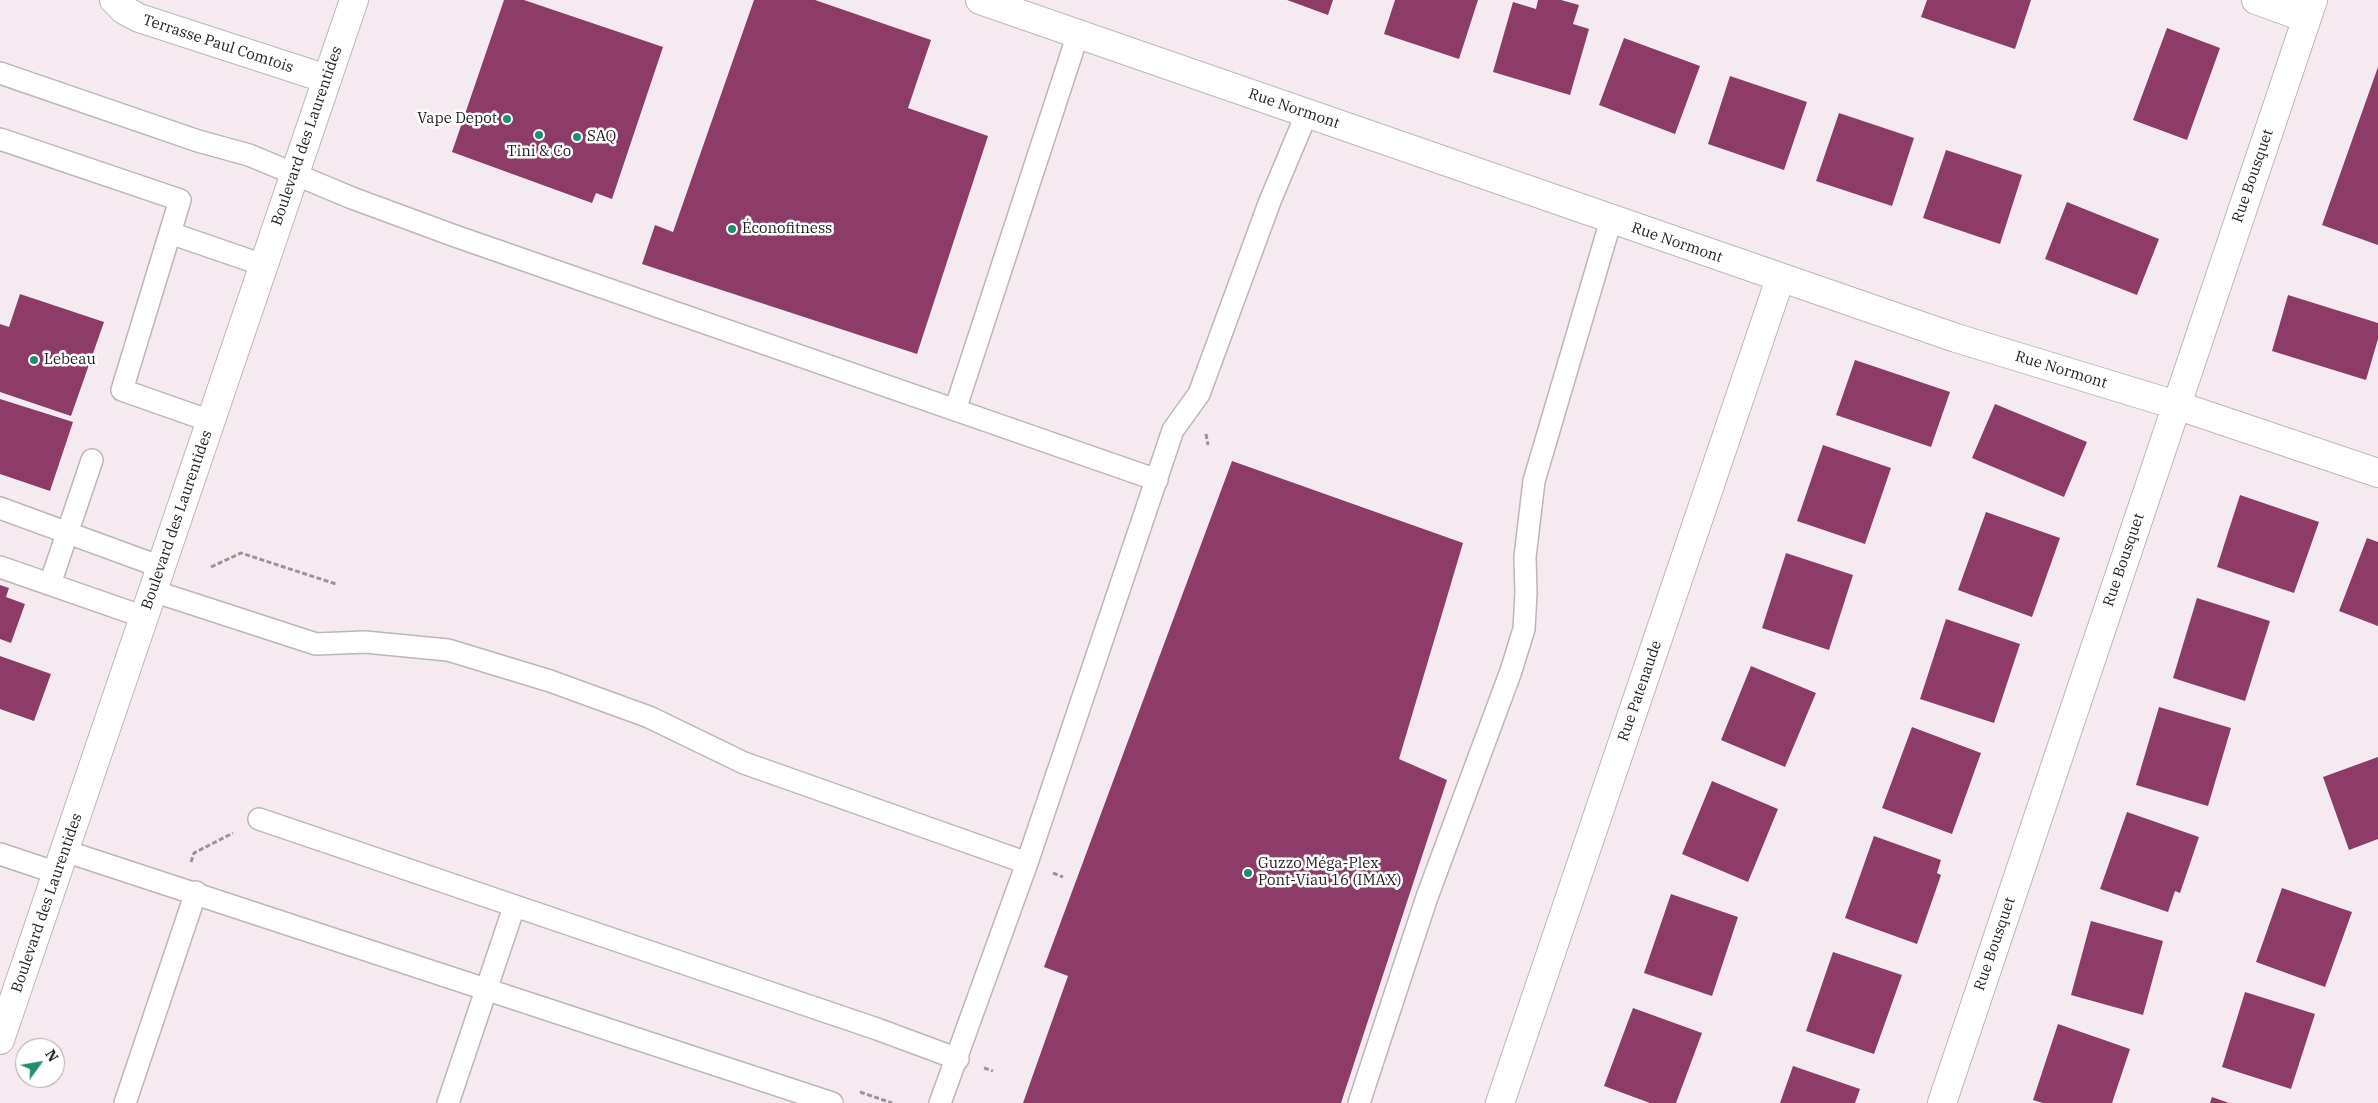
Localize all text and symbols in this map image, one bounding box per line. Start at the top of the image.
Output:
street label: Terrasse Paul Comtois [140,11,296,77]
street label: Boulevard des Laurentides [268,44,346,228]
street label: Rue Normont [1246,85,1342,133]
place label: Vape Depot [417,110,497,128]
marker: Vape Depot [501,113,513,125]
street label: Rue Bousquet [2229,127,2277,225]
place label: SAQ [587,128,616,146]
marker: Tini & Co [533,129,545,141]
marker: SAQ [571,131,583,143]
place label: Tini & Co [507,143,571,161]
street label: Rue Normont [1629,219,1725,267]
place label: Éconofitness [742,220,832,238]
marker: Éconofitness [726,223,738,235]
street label: Rue Normont [2013,347,2109,393]
place label: Lebeau [44,351,96,369]
marker: Lebeau [28,354,40,366]
street label: Boulevard des Laurentides [138,428,216,612]
street label: Rue Bousquet [2100,511,2148,609]
street label: Rue Patenaude [1614,638,1666,744]
street label: Boulevard des Laurentides [8,811,86,995]
place label: Guzzo Méga-Plex Pont-Viau 16 (IMAX) [1258,855,1401,890]
marker: Guzzo Méga-Plex Pont-Viau 16 (IMAX) [1242,867,1254,879]
street label: Rue Bousquet [1971,895,2019,993]
north arrow [15,1038,65,1088]
text: N [41,1046,62,1065]

